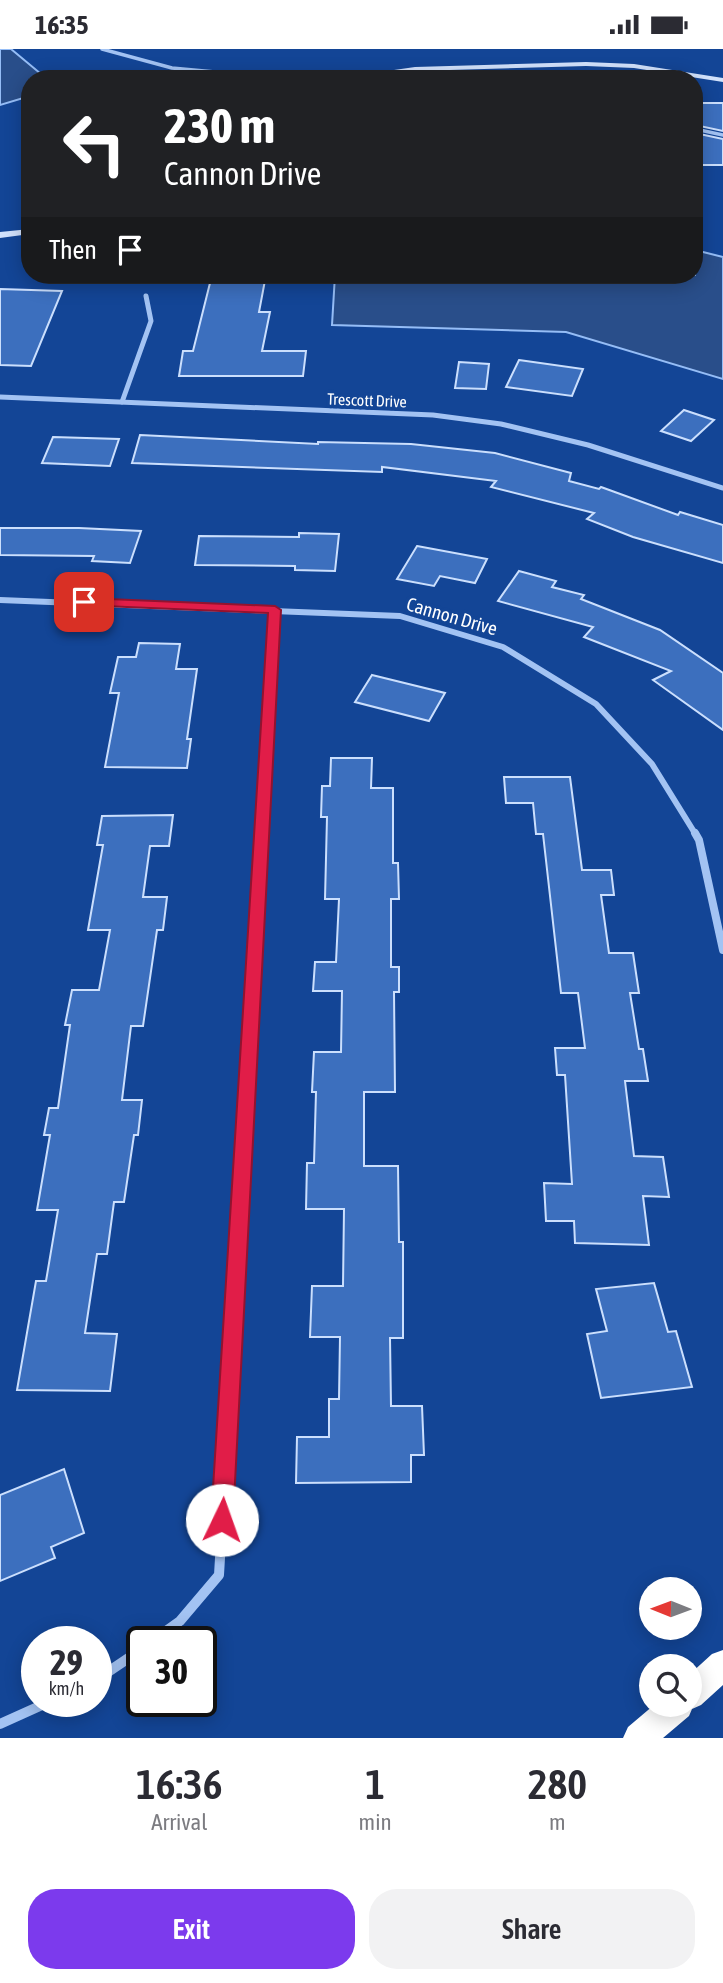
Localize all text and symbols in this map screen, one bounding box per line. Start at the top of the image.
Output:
text: 16:35 [35,10,89,40]
text: 230 m [164,97,275,153]
icon: left [49,98,140,189]
text: Cannon Drive [164,155,321,192]
icon: arrive [111,231,149,269]
text: Then [49,235,97,265]
street label: Trescott Drive [327,390,407,410]
pin [54,572,114,632]
icon: arrive [65,583,103,621]
street label: Cannon Drive [404,593,500,639]
position arrow [185,1483,259,1557]
north arrow [639,1577,702,1640]
map controls [639,1577,702,1717]
speed limit sign: 30 [126,1626,217,1717]
text: 29 [50,1642,83,1682]
button: search [639,1654,702,1717]
text: km/h [49,1678,84,1699]
text: 16:36 [136,1760,223,1808]
text: 1 [365,1760,385,1808]
text: 280 [528,1760,587,1808]
text: Arrival [151,1809,207,1835]
text: min [359,1809,392,1835]
text: m [549,1809,566,1835]
button: Exit [28,1889,355,1969]
button: Share [369,1889,695,1969]

